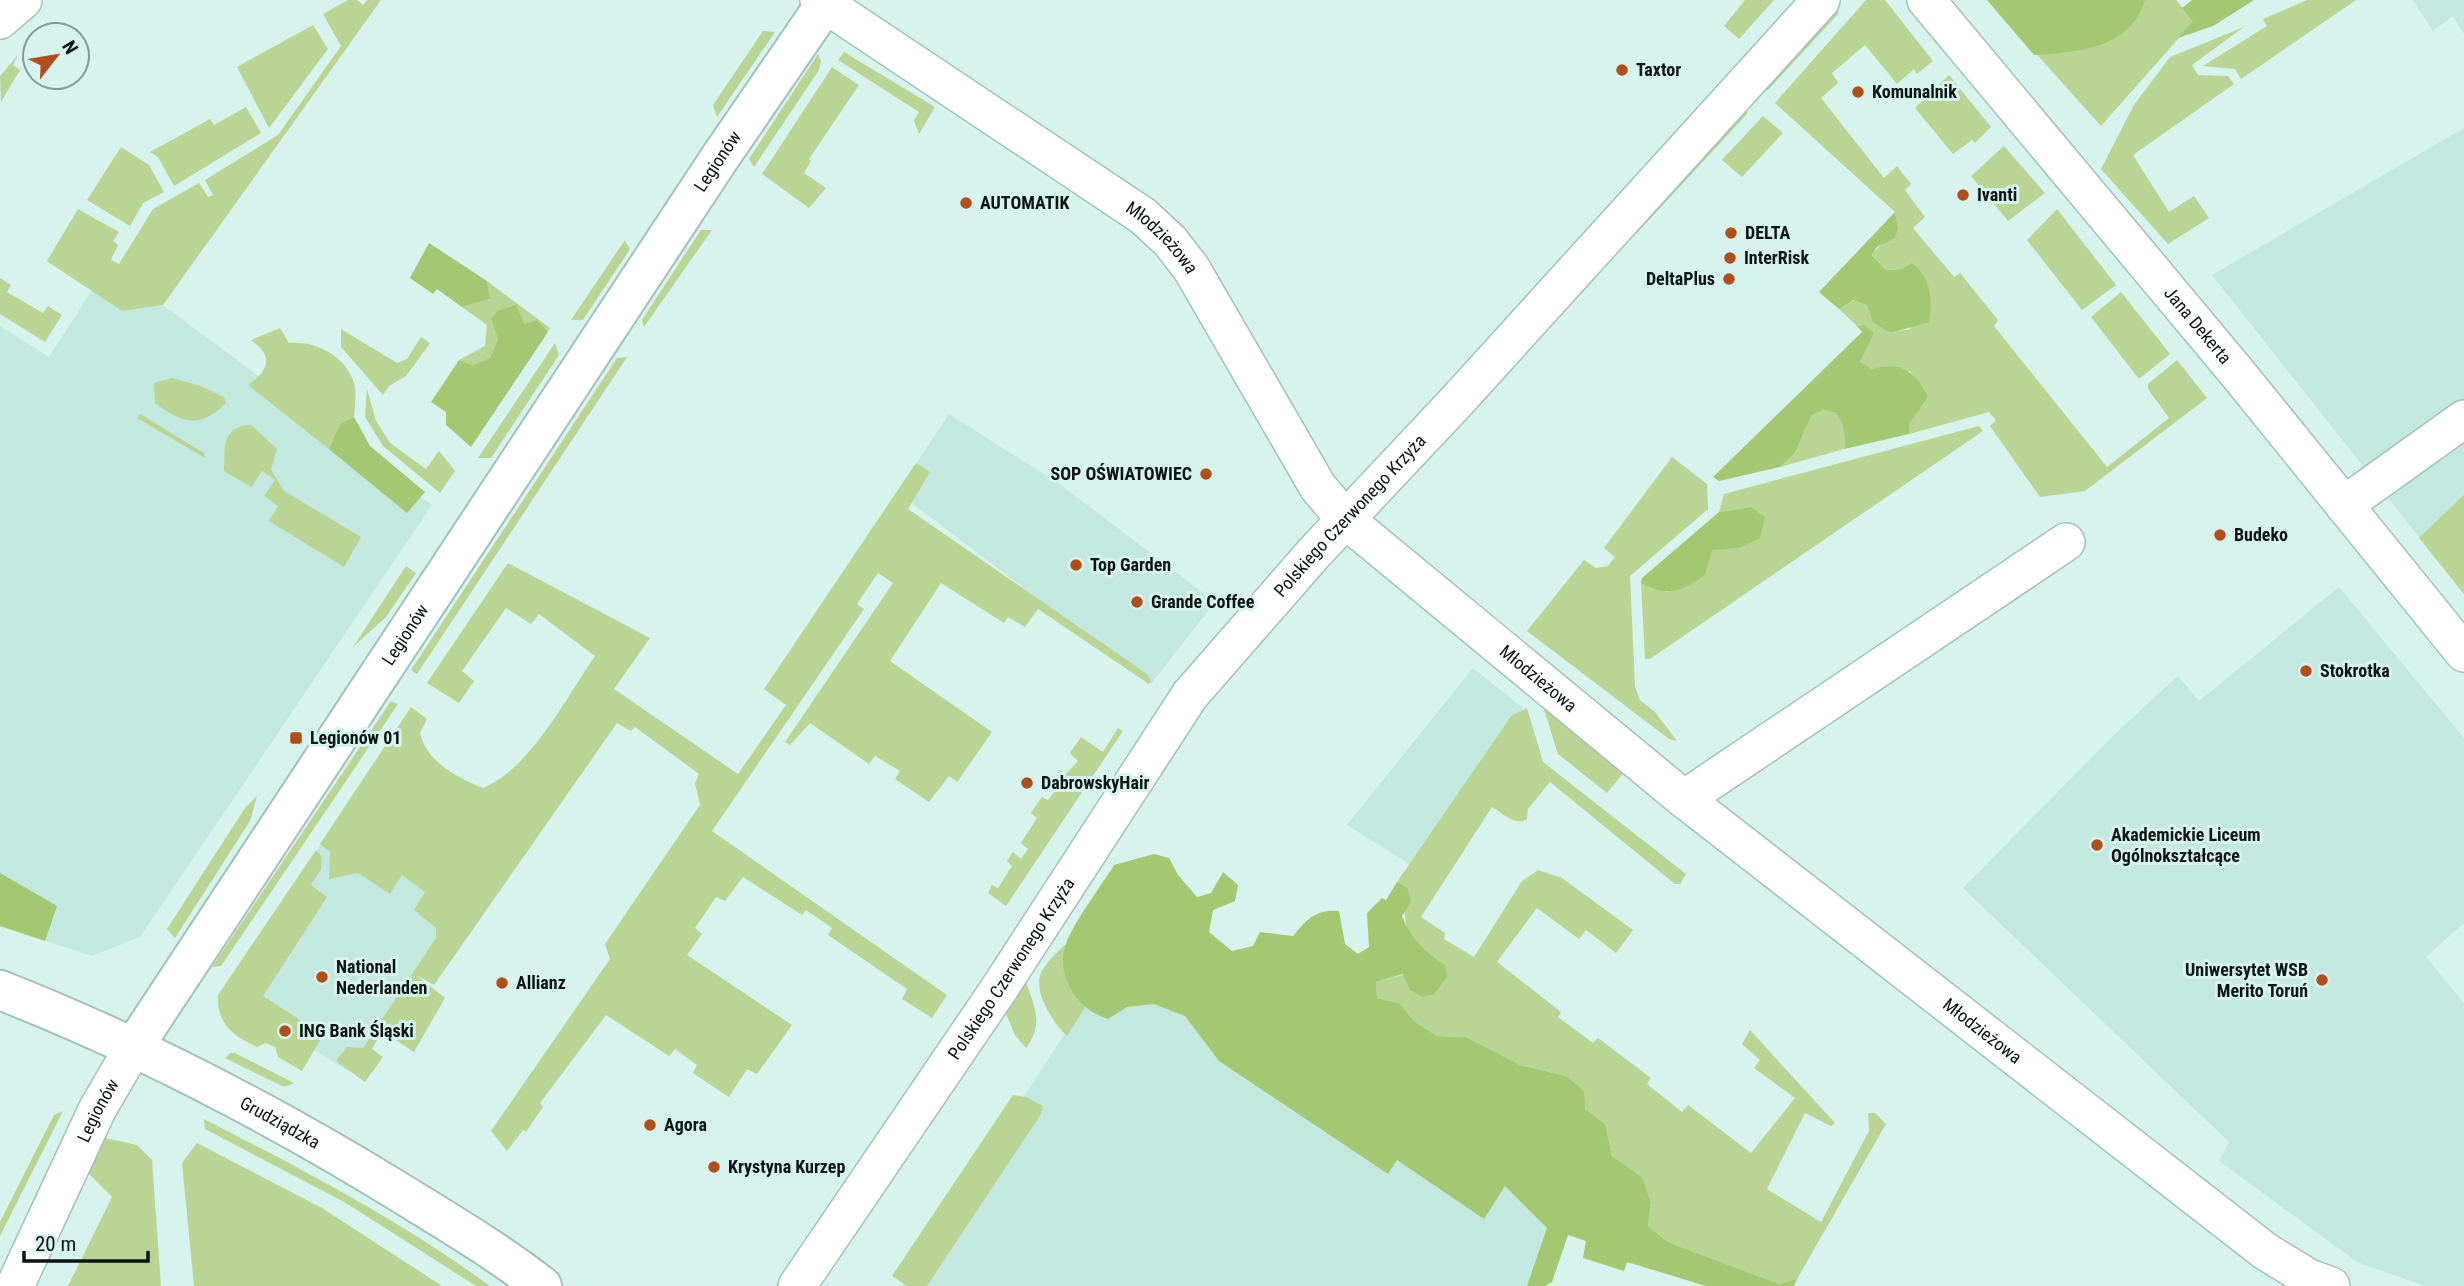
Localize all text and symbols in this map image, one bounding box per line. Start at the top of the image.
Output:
north arrow [21,21,91,91]
text: N [57,37,83,58]
place label: Taxtor [1636,59,1681,80]
marker: Taxtor [1614,62,1630,78]
place label: Komunalnik [1872,81,1957,102]
marker: Komunalnik [1850,84,1866,100]
street label: Legionów [689,127,745,195]
place label: Ivanti [1977,184,2017,205]
marker: Ivanti [1955,187,1971,203]
place label: AUTOMATIK [980,192,1070,213]
marker: AUTOMATIK [958,195,974,211]
street label: Młodzieżowa [1122,197,1203,277]
place label: DELTA [1745,222,1791,243]
marker: DELTA [1723,225,1739,241]
place label: InterRisk [1744,247,1809,268]
marker: InterRisk [1722,250,1738,266]
place label: DeltaPlus [1646,268,1715,289]
marker: DeltaPlus [1721,271,1737,287]
street label: Jana Dekerta [2160,282,2236,368]
street label: Polskiego Czerwonego Krzyża [1270,430,1430,601]
place label: SOP OŚWIATOWIEC [1050,463,1192,484]
marker: SOP OŚWIATOWIEC [1198,466,1214,482]
place label: Budeko [2234,524,2288,545]
marker: Budeko [2212,527,2228,543]
place label: Top Garden [1090,554,1171,575]
marker: Top Garden [1068,557,1084,573]
place label: Grande Coffee [1151,591,1255,612]
marker: Grande Coffee [1129,594,1145,610]
street label: Legionów [377,600,433,669]
street label: Młodzieżowa [1496,640,1581,716]
place label: Stokrotka [2320,660,2390,681]
marker: Stokrotka [2298,663,2314,679]
place label: Legionów 01 [310,727,401,748]
marker: Legionów 01 [288,730,304,746]
place label: DabrowskyHair [1041,772,1149,793]
marker: DabrowskyHair [1019,775,1035,791]
place label: Akademickie Liceum Ogólnokształcące [2111,824,2261,866]
marker: Akademickie Liceum Ogólnokształcące [2089,837,2105,853]
street label: Polskiego Czerwonego Krzyża [943,874,1078,1063]
place label: National Nederlanden [336,956,427,998]
place label: Uniwersytet WSB Merito Toruń [2185,959,2308,1001]
marker: National Nederlanden [314,969,330,985]
place label: Allianz [516,972,566,993]
marker: Uniwersytet WSB Merito Toruń [2314,972,2330,988]
marker: Allianz [494,975,510,991]
street label: Młodzieżowa [1939,994,2026,1068]
place label: ING Bank Śląski [299,1020,414,1041]
marker: ING Bank Śląski [277,1023,293,1039]
street label: Legionów [72,1075,123,1145]
street label: Grudziądzka [237,1092,324,1153]
place label: Agora [664,1114,707,1135]
marker: Agora [642,1117,658,1133]
place label: Krystyna Kurzep [728,1156,845,1177]
marker: Krystyna Kurzep [706,1159,722,1175]
scale bar [24,1220,149,1264]
text: 20 m [35,1232,76,1256]

